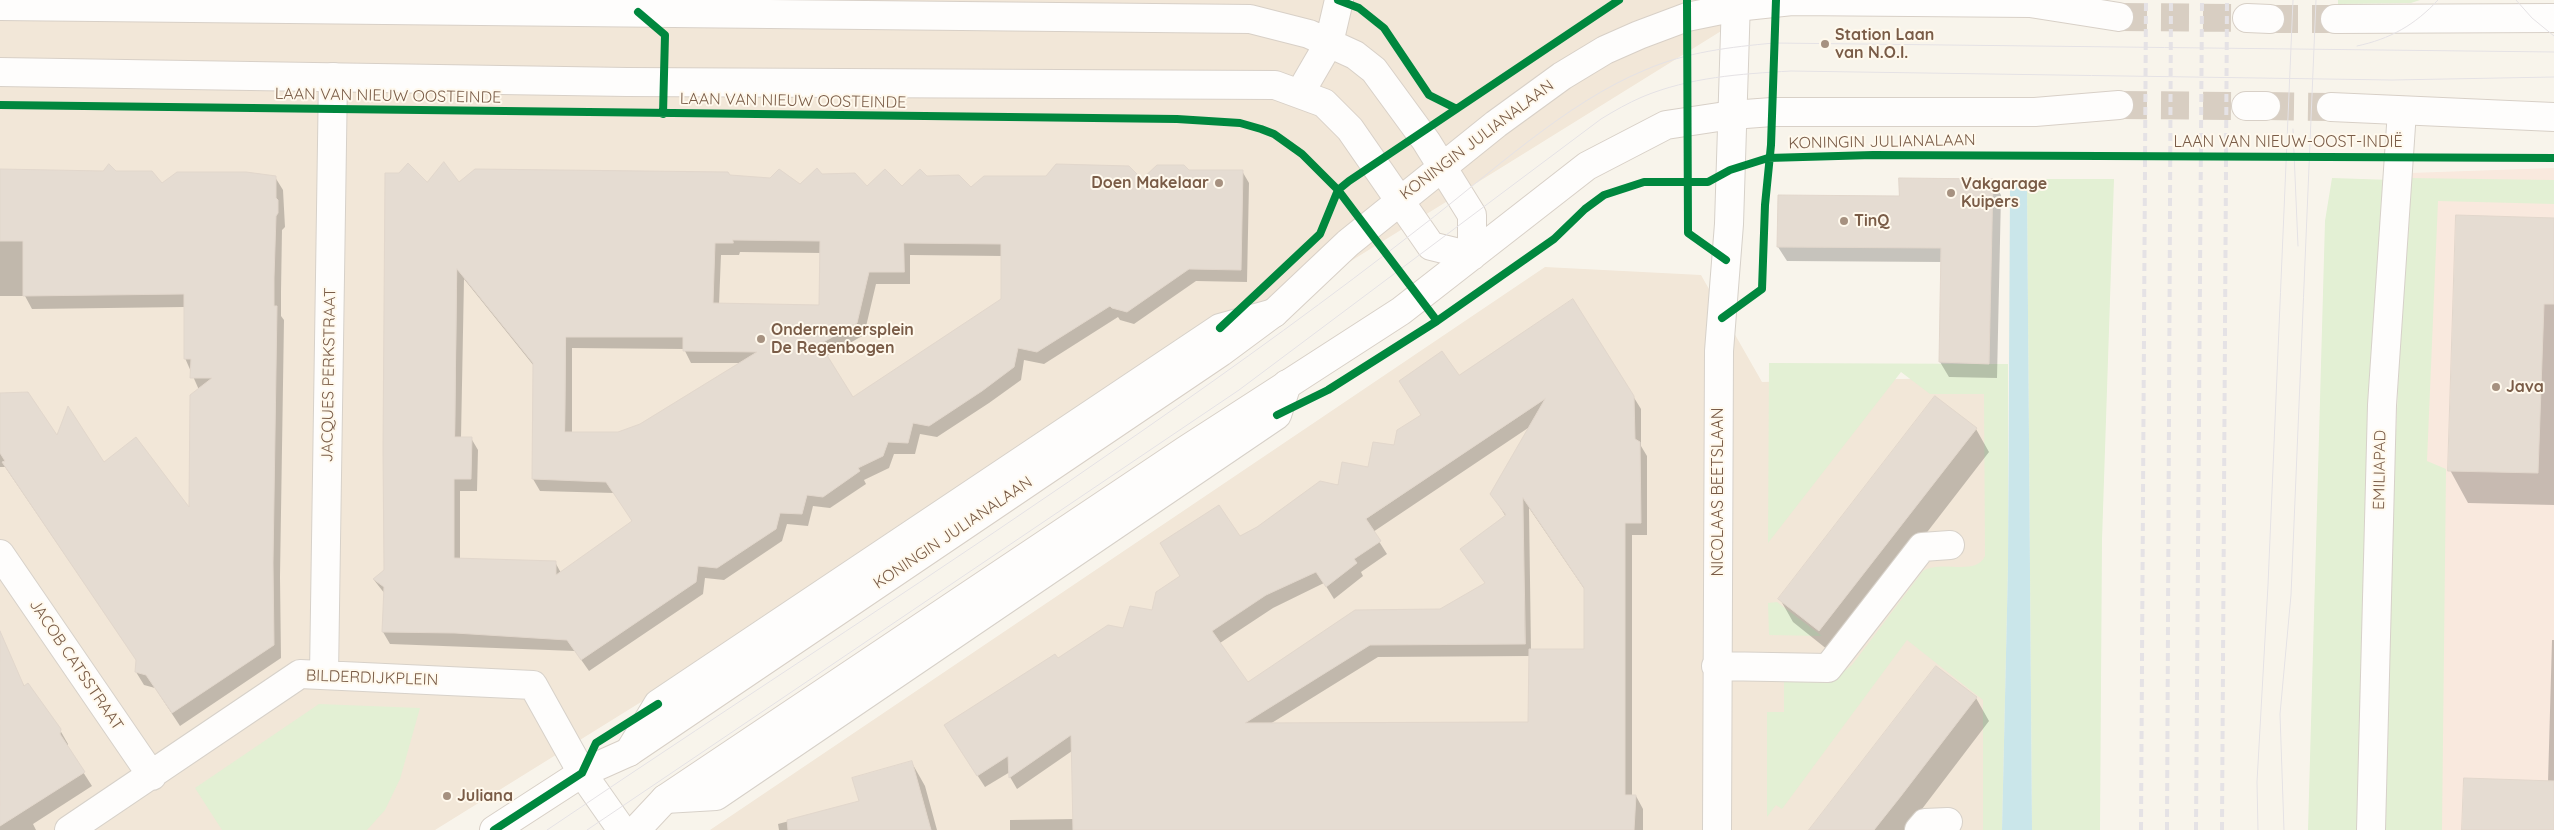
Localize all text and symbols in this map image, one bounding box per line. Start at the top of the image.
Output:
place label: Station Laan van N.O.I. [1835,25,1934,63]
marker: Station Laan van N.O.I. [1819,38,1831,50]
street label: KONINGIN JULIANALAAN [1396,76,1558,204]
street label: LAAN VAN NIEUW OOSTEINDE [275,84,501,108]
street label: LAAN VAN NIEUW OOSTEINDE [680,89,906,113]
street label: KONINGIN JULIANALAAN [1788,131,1976,153]
street label: LAAN VAN NIEUW-OOST-INDIË [2173,132,2403,152]
place label: Doen Makelaar [1091,173,1209,193]
place label: Vakgarage Kuipers [1961,174,2047,212]
marker: Doen Makelaar [1213,177,1225,189]
marker: Vakgarage Kuipers [1945,187,1957,199]
place label: TinQ [1854,211,1889,231]
marker: TinQ [1838,215,1850,227]
street label: JACQUES PERKSTRAAT [318,287,340,463]
place label: Ondernemersplein De Regenbogen [771,320,914,358]
marker: Ondernemersplein De Regenbogen [755,333,767,345]
place label: Java [2506,377,2544,397]
marker: Java [2490,381,2502,393]
street label: NICOLAAS BEETSLAAN [1708,407,1728,577]
street label: EMILIAPAD [2370,430,2390,510]
street label: KONINGIN JULIANALAAN [870,473,1036,593]
street label: JACOB CATSSTRAAT [25,596,127,734]
street label: BILDERDIJKPLEIN [305,666,439,690]
place label: Juliana [457,786,513,806]
marker: Juliana [441,790,453,802]

